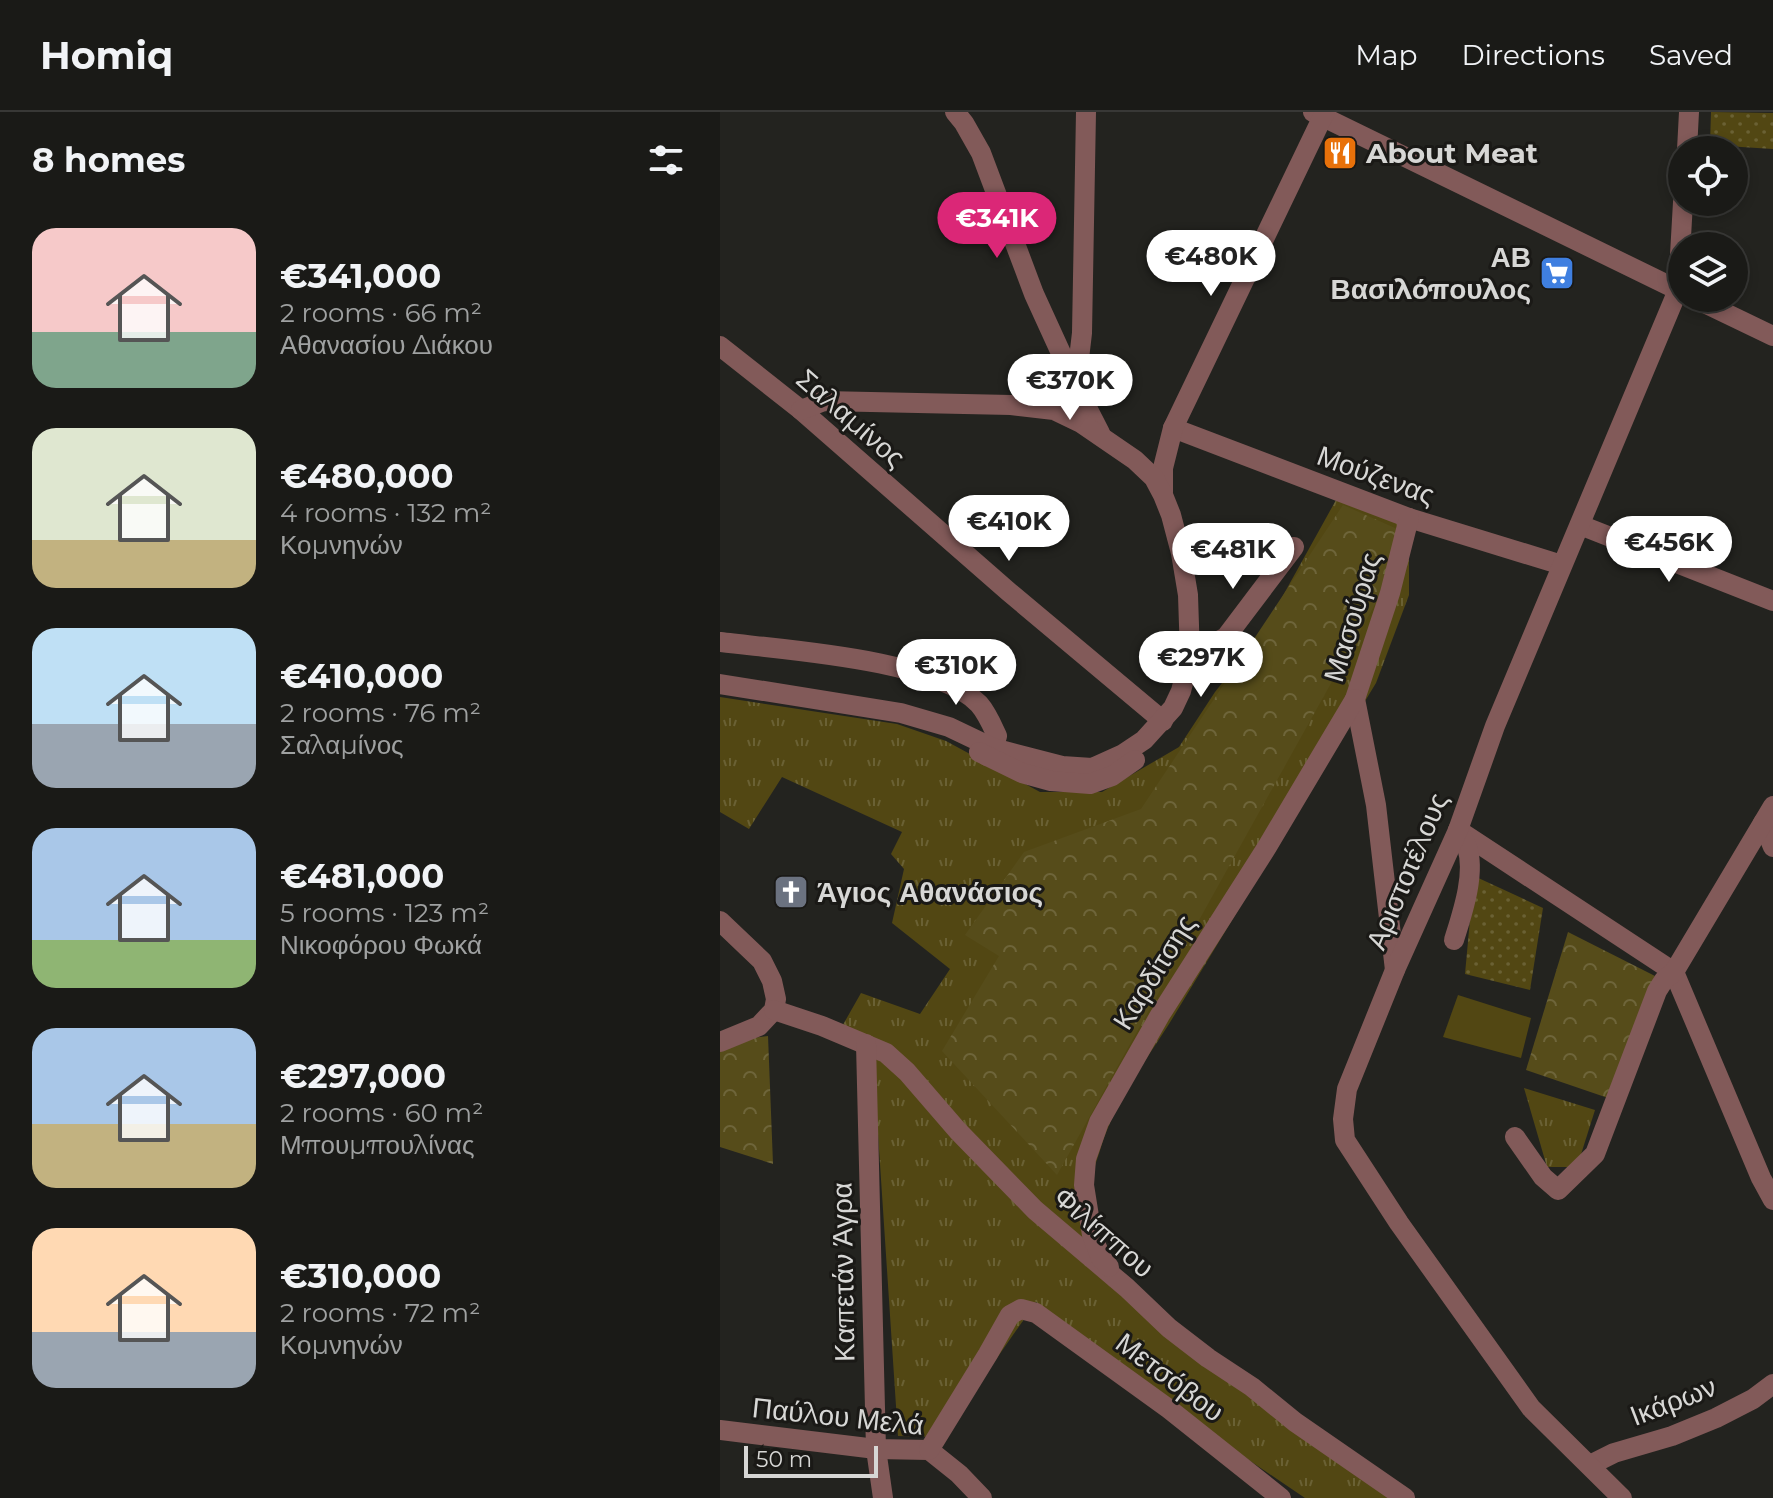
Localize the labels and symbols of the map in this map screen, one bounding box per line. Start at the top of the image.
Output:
restaurant icon: About Meat [1321,134,1359,172]
place label: About Meat [1365,136,1538,170]
pin: €341K [941,192,1053,260]
pin: €480K [1155,230,1267,298]
place label: ΑΒ Βασιλόπουλος [1331,240,1531,306]
supermarket icon: ΑΒ Βασιλόπουλος [1538,254,1576,292]
pin: €370K [1014,354,1126,422]
street label: Σαλαμίνος [790,361,912,475]
street label: Μούζενας [1313,438,1439,512]
pin: €410K [953,495,1065,563]
pin: €456K [1613,516,1725,584]
pin: €481K [1177,523,1289,591]
street label: Μασούρας [1316,548,1388,686]
pin: €297K [1145,631,1257,699]
pin: €310K [900,639,1012,707]
street label: Αριστοτέλους [1359,787,1455,955]
church icon: Άγιος Αθανάσιος [772,873,810,911]
place label: Άγιος Αθανάσιος [817,875,1043,909]
street label: Καρδίτσης [1105,908,1203,1036]
street label: Φιλίππου [1047,1179,1161,1285]
street label: Καπετάν Άγρα [824,1182,862,1362]
street label: Μετσόβου [1109,1325,1231,1429]
street label: Ικάρων [1625,1369,1721,1433]
street label: Παύλου Μελά [751,1390,925,1442]
scale bar [744,1442,878,1478]

